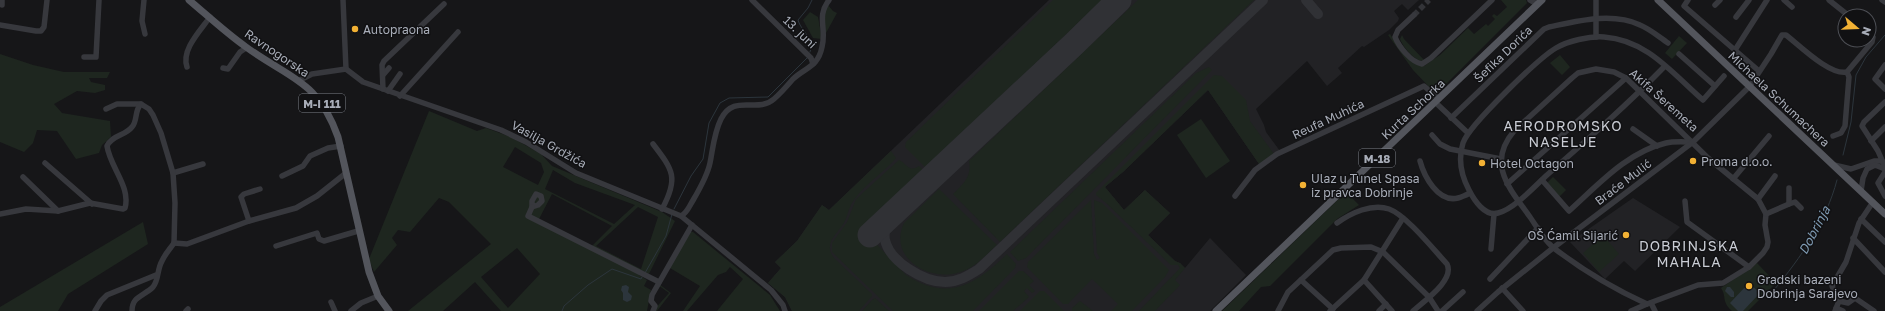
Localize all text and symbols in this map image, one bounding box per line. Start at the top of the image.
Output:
north arrow [1837,8,1877,48]
street label: 13. juni [780,13,820,51]
place label: Autopraona [363,22,430,37]
street label: Šefika Dorića [1471,22,1535,86]
marker: Autopraona [350,24,360,34]
text: N [1859,25,1874,37]
street label: Ravnogorska [242,26,312,80]
street label: Michaela Schumachera [1725,48,1833,150]
street label: Akifa Šeremeta [1627,65,1701,135]
street label: Kurta Schorka [1378,76,1448,142]
road number: M-I 111 [299,94,345,112]
street label: Reufa Muhića [1290,96,1366,142]
street label: Vasilja Grdžića [509,117,589,171]
district label: AERODROMSKO NASELJE [1503,117,1623,150]
road number: M-18 [1359,149,1395,167]
place label: Proma d.o.o. [1701,154,1773,169]
place label: Hotel Octagon [1490,156,1574,171]
street label: Braće Mulić [1592,156,1655,208]
marker: Proma d.o.o. [1688,156,1698,166]
marker: Hotel Octagon [1477,158,1487,168]
place label: Ulaz u Tunel Spasa iz pravca Dobrinje [1311,171,1420,200]
marker: Ulaz u Tunel Spasa iz pravca Dobrinje [1298,180,1308,190]
water label: Dobrinja [1795,203,1834,257]
place label: OŠ Ćamil Sijarić [1527,228,1618,243]
marker: OŠ Ćamil Sijarić [1621,230,1631,240]
district label: DOBRINJSKA MAHALA [1639,237,1739,270]
place label: Gradski bazeni Dobrinja Sarajevo [1757,272,1858,301]
marker: Gradski bazeni Dobrinja Sarajevo [1744,281,1754,291]

